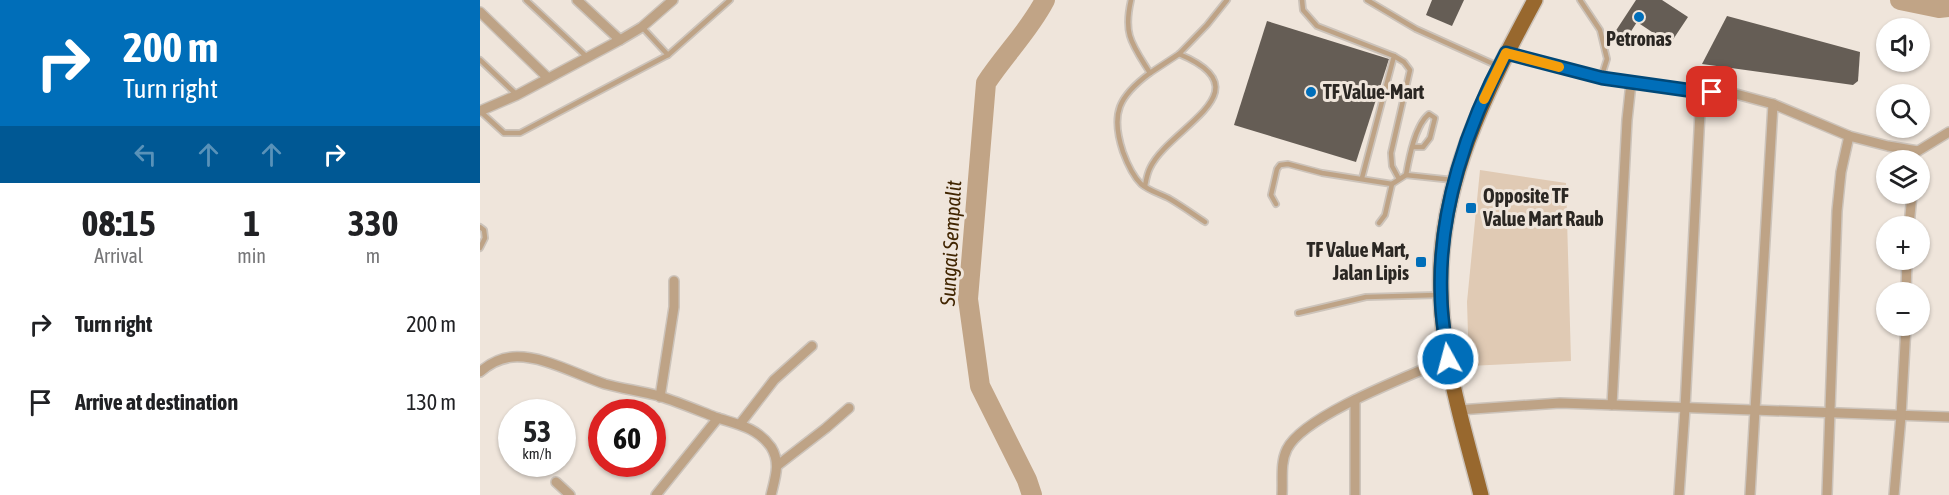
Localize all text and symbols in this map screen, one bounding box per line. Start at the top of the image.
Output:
marker: Petronas [1632,10,1646,24]
map controls [1876,18,1930,336]
button: sound [1876,18,1930,72]
text: 200 m [123,23,218,71]
icon: right [24,24,102,102]
place label: Petronas [1606,27,1672,50]
pin [1686,66,1737,117]
text: Turn right [123,73,218,104]
icon: arrive [1695,75,1728,108]
place label: TF Value-Mart [1323,80,1425,103]
button: search [1876,84,1930,138]
marker: TF Value-Mart [1304,85,1318,99]
icon: left [129,138,162,171]
icon: ahead [192,138,225,171]
icon: ahead [255,138,288,171]
icon: right [318,138,351,171]
button: layers [1876,150,1930,204]
water label: Sungai Sempalit [935,180,965,307]
place label: Opposite TF Value Mart Raub [1482,184,1604,230]
marker: Opposite TF Value Mart Raub [1464,201,1478,215]
text: 08:15 [82,202,156,244]
text: 1 [243,202,260,244]
text: 330 [348,202,398,244]
button: + [1876,216,1930,270]
place label: TF Value Mart, Jalan Lipis [1306,238,1409,284]
text: Arrival [94,244,143,267]
text: min [237,244,266,267]
text: m [366,244,380,267]
marker: TF Value Mart, Jalan Lipis [1414,255,1428,269]
button: − [1876,282,1930,336]
icon: right [24,308,57,341]
text: Turn right [75,311,152,337]
text: 200 m [406,311,456,337]
position arrow [1416,327,1480,391]
icon: arrive [24,386,57,419]
text: Arrive at destination [75,389,238,415]
text: 130 m [406,389,456,415]
speed limit sign: 60 [588,399,666,477]
text: 53 [523,414,551,448]
text: km/h [522,445,552,462]

